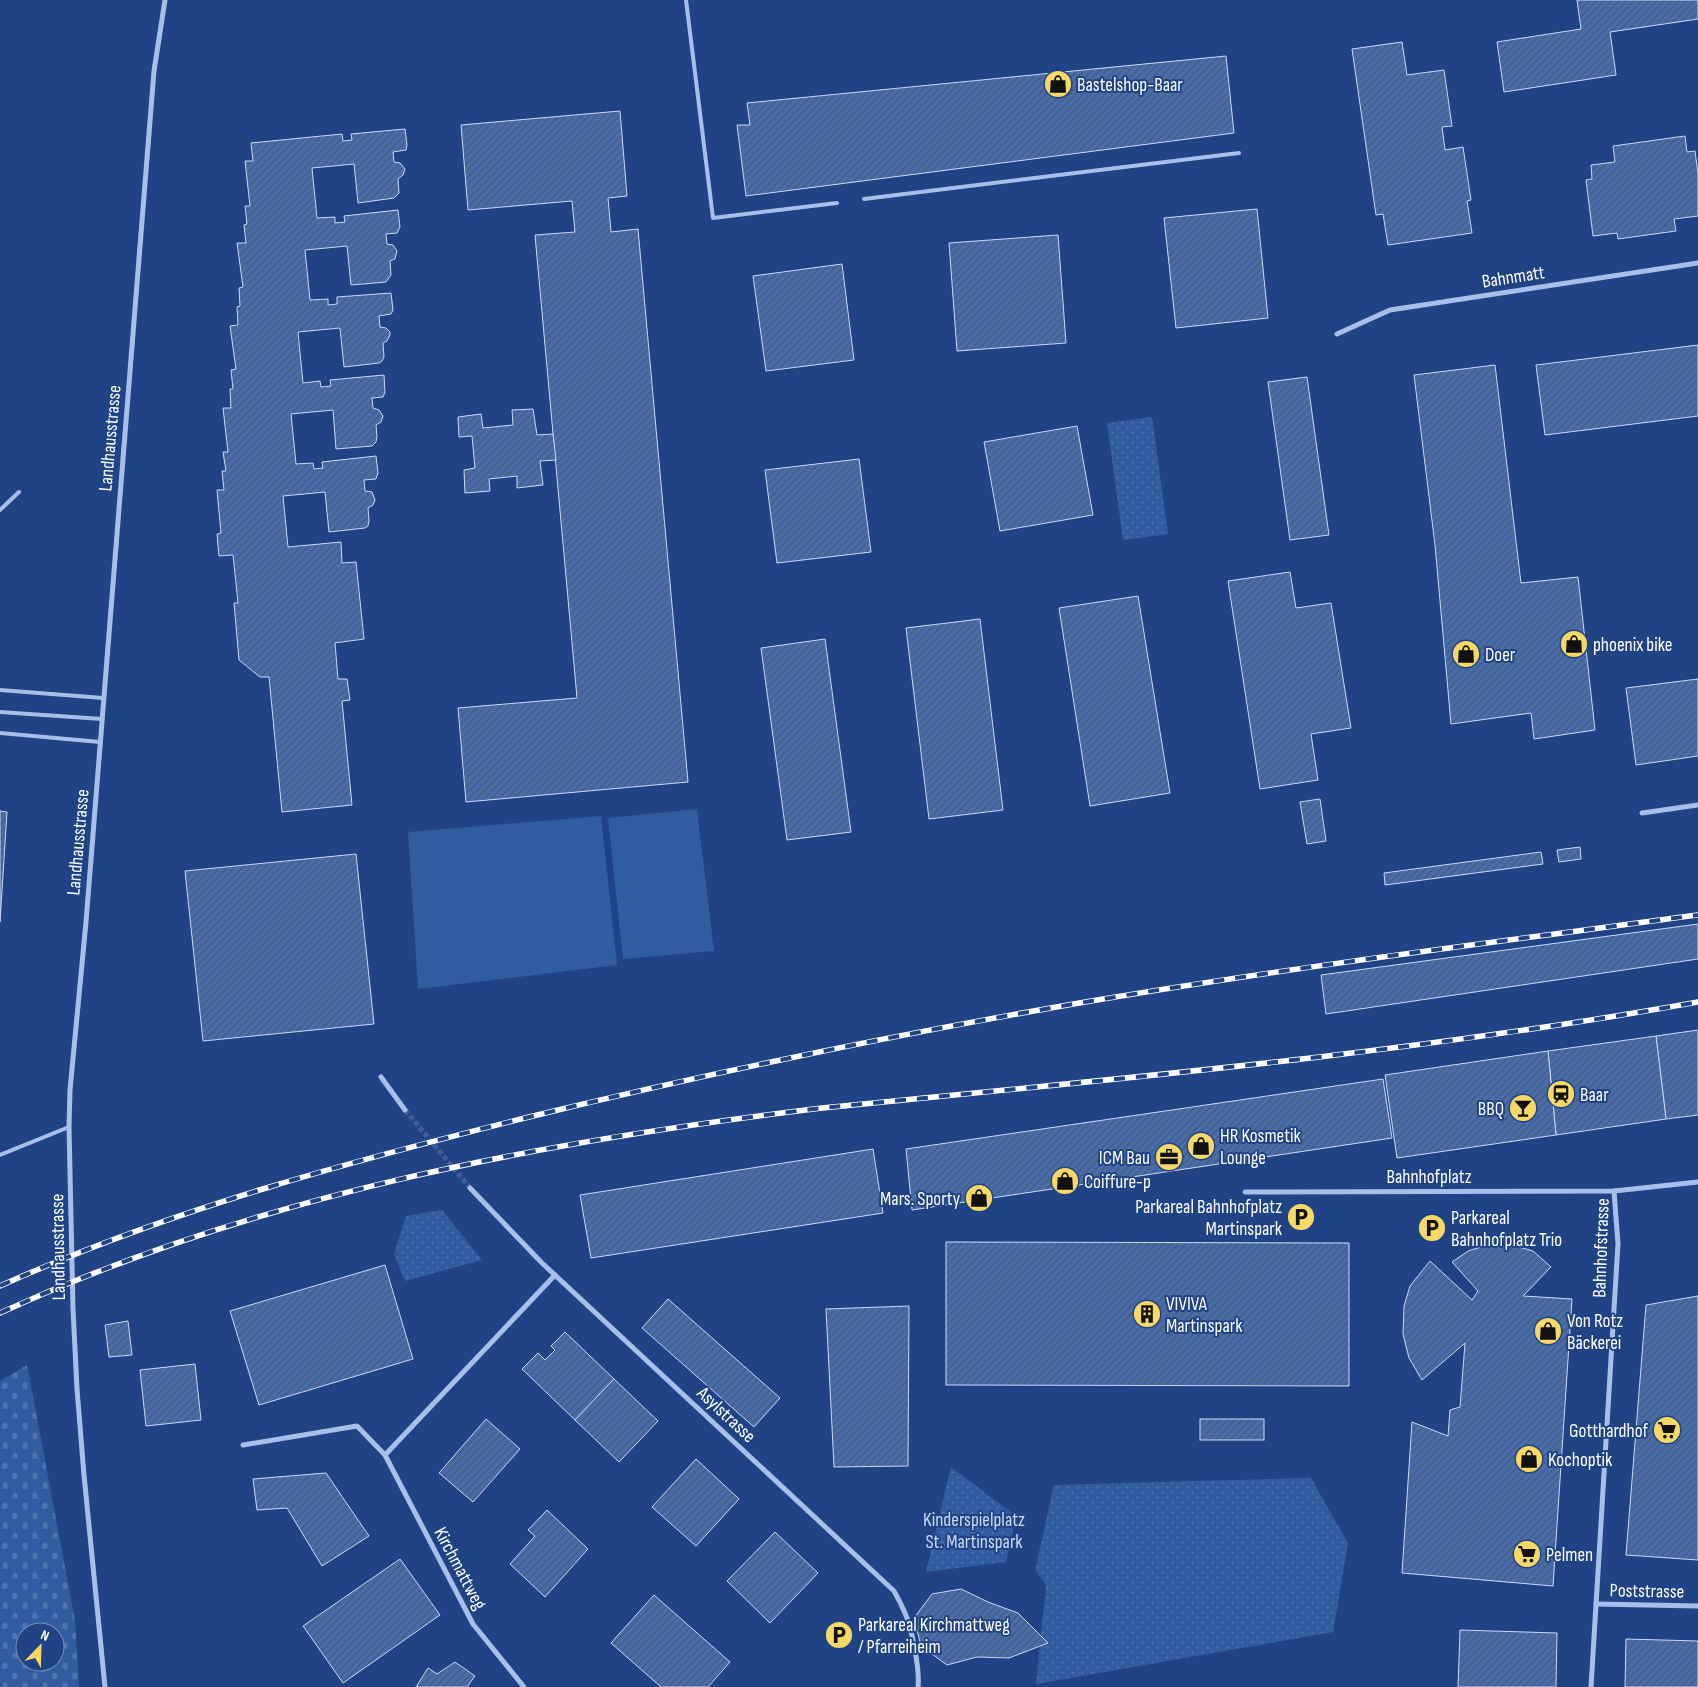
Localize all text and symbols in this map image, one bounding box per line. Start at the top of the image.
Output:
shop icon: Bastelshop-Baar [1043,69,1073,99]
place label: Bastelshop-Baar [1077,74,1183,97]
street label: Bahnmatt [1480,261,1546,294]
street label: Landhausstrasse [94,384,127,492]
shop icon: phoenix bike [1559,629,1589,659]
place label: phoenix bike [1593,634,1672,657]
shop icon: Doer [1451,639,1481,669]
place label: Doer [1485,644,1516,667]
street label: Landhausstrasse [62,788,95,896]
station icon: Baar [1546,1079,1576,1109]
place label: Baar [1580,1084,1609,1107]
bar icon: BBQ [1508,1093,1538,1123]
place label: BBQ [1478,1098,1504,1121]
place label: HR Kosmetik Lounge [1220,1125,1302,1170]
shop icon: HR Kosmetik Lounge [1186,1131,1216,1161]
office icon: ICM Bau [1154,1142,1184,1172]
place label: ICM Bau [1099,1147,1150,1170]
shop icon: Coiffure-p [1050,1166,1080,1196]
street label: Bahnhofplatz [1386,1166,1472,1189]
place label: Coiffure-p [1084,1171,1151,1194]
shop icon: Mars. Sporty [964,1183,994,1213]
place label: Mars. Sporty [880,1188,961,1211]
street label: Landhausstrasse [46,1193,71,1300]
place label: Parkareal Bahnhofplatz Martinspark [1135,1196,1283,1241]
street label: Bahnhofstrasse [1588,1198,1615,1298]
parking icon: Parkareal Bahnhofplatz Martinspark [1286,1202,1316,1232]
place label: Parkareal Bahnhofplatz Trio [1451,1207,1562,1252]
parking icon: Parkareal Bahnhofplatz Trio [1417,1213,1447,1243]
place label: VIVIVA Martinspark [1166,1293,1243,1338]
building icon: VIVIVA Martinspark [1132,1299,1162,1329]
place label: Von Rotz Bäckerei [1567,1310,1623,1355]
shop icon: Von Rotz Bäckerei [1533,1316,1563,1346]
street label: Asylstrasse [691,1381,760,1448]
supermarket icon: Gotthardhof [1652,1415,1682,1445]
place label: Gotthardhof [1569,1420,1649,1443]
shop icon: Kochoptik [1514,1444,1544,1474]
place label: Kochoptik [1548,1449,1613,1472]
park label: Kinderspielplatz St. Martinspark [923,1509,1025,1554]
street label: Kirchmattweg [428,1524,491,1614]
supermarket icon: Pelmen [1512,1539,1542,1569]
place label: Pelmen [1546,1544,1593,1567]
street label: Poststrasse [1610,1579,1684,1604]
place label: Parkareal Kirchmattweg / Pfarreiheim [858,1614,1010,1659]
parking icon: Parkareal Kirchmattweg / Pfarreiheim [824,1620,854,1650]
north arrow [15,1622,65,1672]
text: N [38,1626,52,1645]

